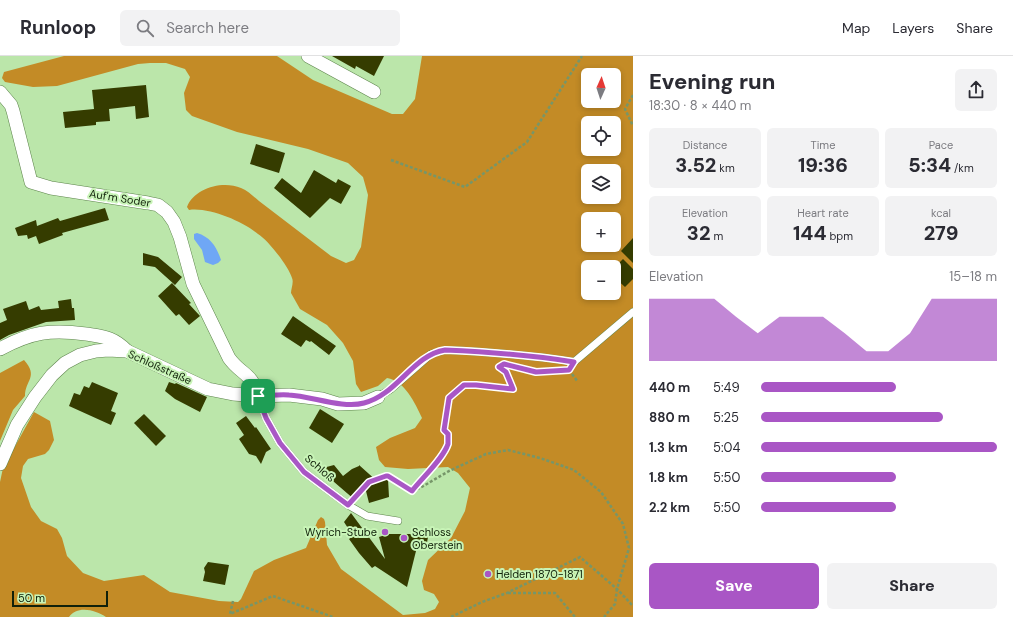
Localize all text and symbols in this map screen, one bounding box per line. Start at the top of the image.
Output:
search box [120,10,400,46]
text: Runloop [20,15,96,40]
icon: search [134,17,156,39]
text: Search here [166,18,249,38]
text: Map [842,19,870,37]
text: Layers [892,19,934,37]
text: Share [956,19,993,37]
text: Evening run [649,67,775,96]
north arrow [581,68,621,108]
map controls [581,68,621,300]
button: share [955,69,997,111]
text: 18:30 · 8 × 440 m [649,97,751,114]
button: locate [581,116,621,156]
text: Distance [683,138,727,152]
text: Time [811,138,835,152]
text: Pace [929,138,953,152]
text: 3.52 [675,152,716,178]
text: 19:36 [798,152,848,178]
text: 5:34 [908,152,951,178]
text: km [716,161,735,175]
text: /km [951,161,974,175]
button: layers [581,164,621,204]
street label: Auf'm Soder [88,186,152,210]
text: Elevation [682,206,728,220]
text: Heart rate [797,206,849,220]
text: kcal [931,206,951,220]
button: + [581,212,621,252]
text: 32 [687,220,710,246]
text: 144 [793,220,827,246]
text: 279 [924,220,958,246]
text: m [710,229,723,243]
text: bpm [827,229,853,243]
button: − [581,260,621,300]
text: Elevation [649,268,703,285]
text: 15–18 m [949,268,997,285]
street label: Schloßstraße [126,347,194,387]
pin [241,379,275,413]
text: 440 m [649,379,690,396]
text: 5:49 [713,379,740,396]
icon: arrive [247,385,269,407]
text: 880 m [649,409,690,426]
text: 5:25 [713,409,739,426]
text: 1.3 km [649,439,688,456]
text: 5:04 [713,439,740,456]
street label: Schloß [302,451,338,485]
text: 1.8 km [649,469,688,486]
text: 5:50 [713,469,740,486]
text: 2.2 km [649,499,690,516]
text: 5:50 [713,499,740,516]
place label: Wyrich-Stube [305,525,377,539]
place label: Schloss Oberstein [412,525,462,552]
marker: Wyrich-Stube [380,527,390,537]
marker: Schloss Oberstein [399,533,409,543]
button: Save [649,563,819,609]
button: Share [827,563,997,609]
place label: Helden 1870-1871 [496,567,583,581]
marker: Helden 1870-1871 [483,569,493,579]
scale bar [12,589,108,608]
text: 50 m [18,591,45,605]

